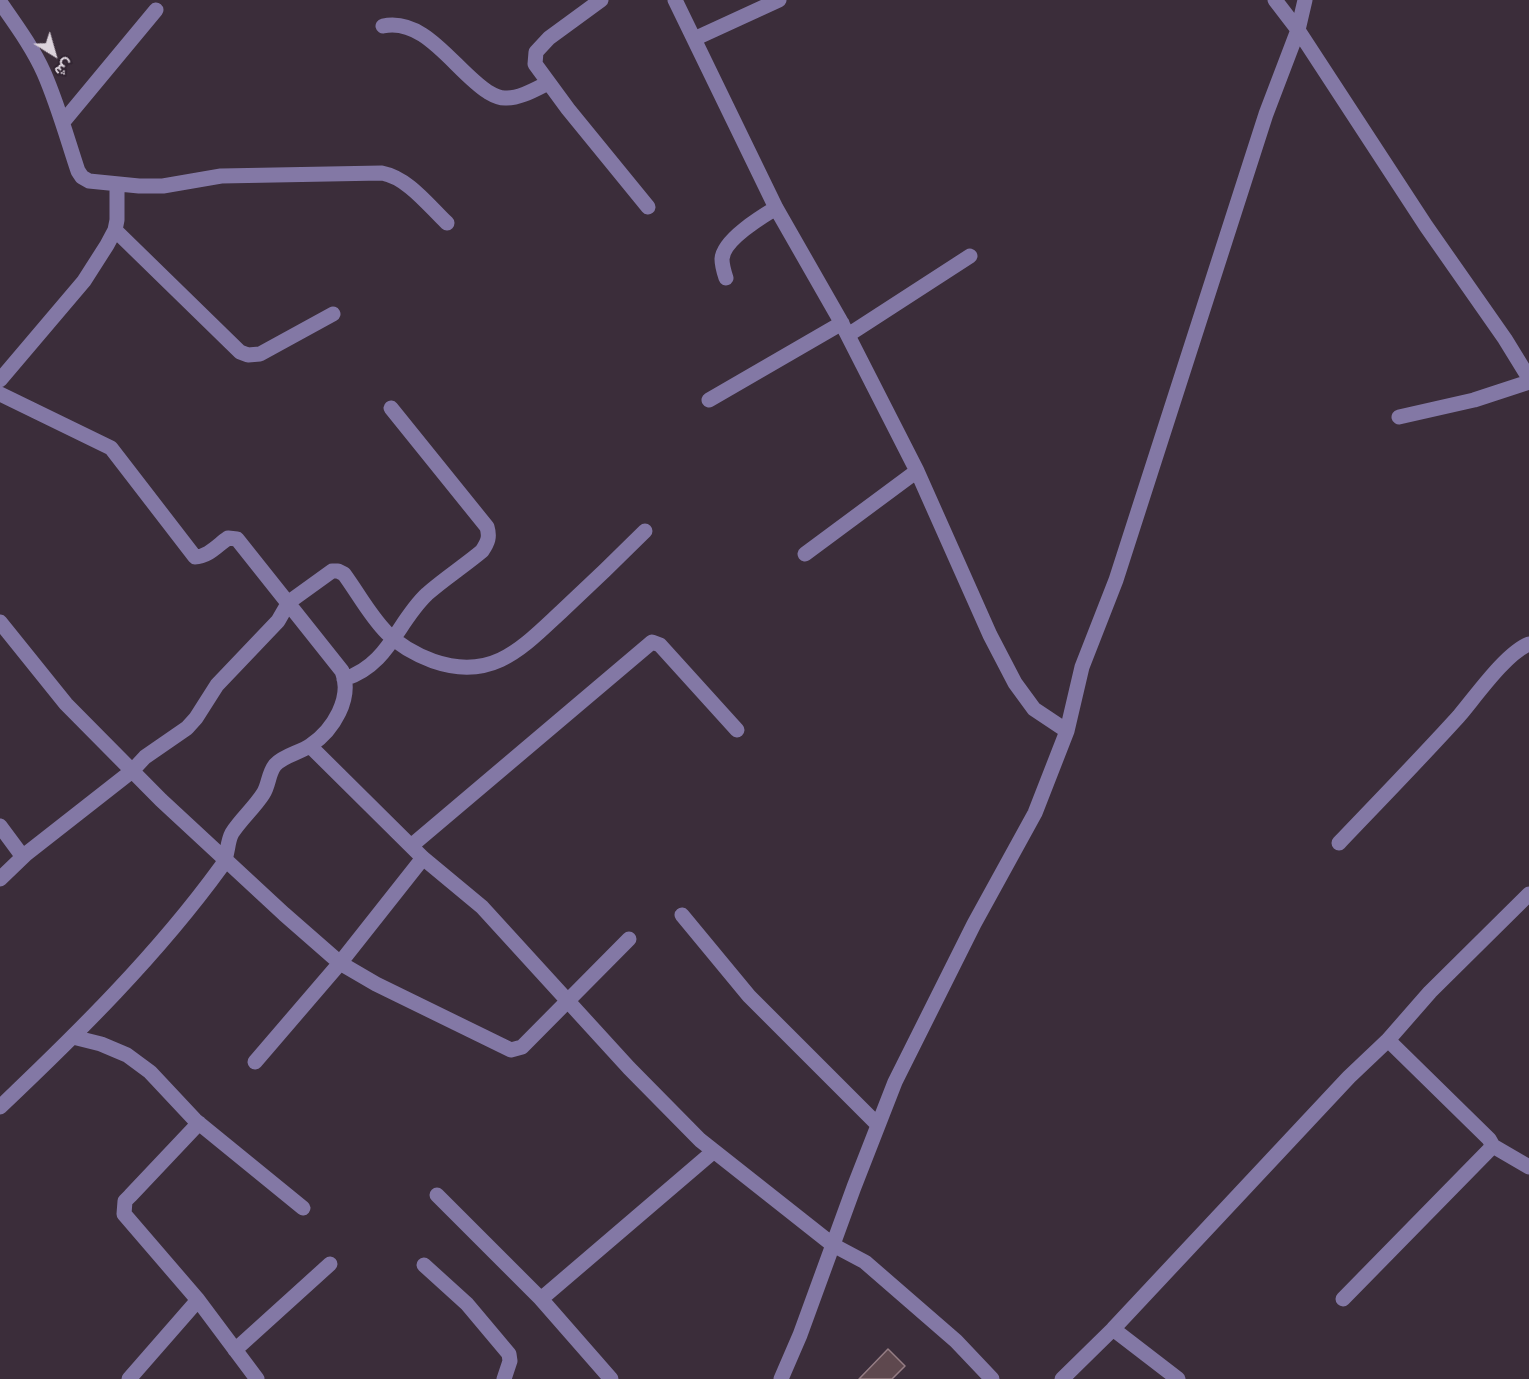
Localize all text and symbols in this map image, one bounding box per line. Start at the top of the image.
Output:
north arrow [24,24,84,84]
text: ش [52,55,78,81]

